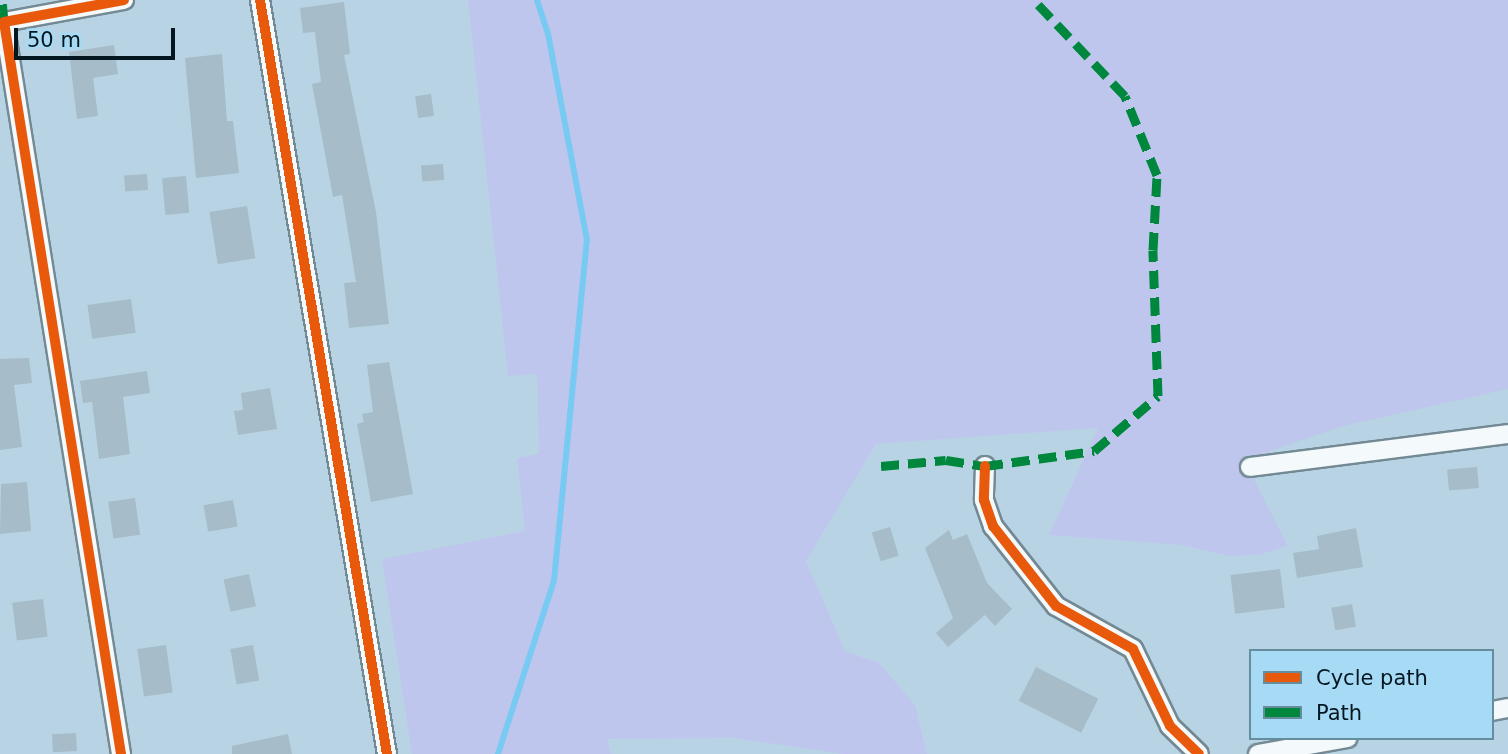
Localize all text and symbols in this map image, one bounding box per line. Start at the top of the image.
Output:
scale bar [18,14,178,58]
text: 50 m [27,28,81,52]
legend [1249,649,1494,740]
text: Cycle path [1316,666,1428,690]
text: Path [1316,701,1362,725]

